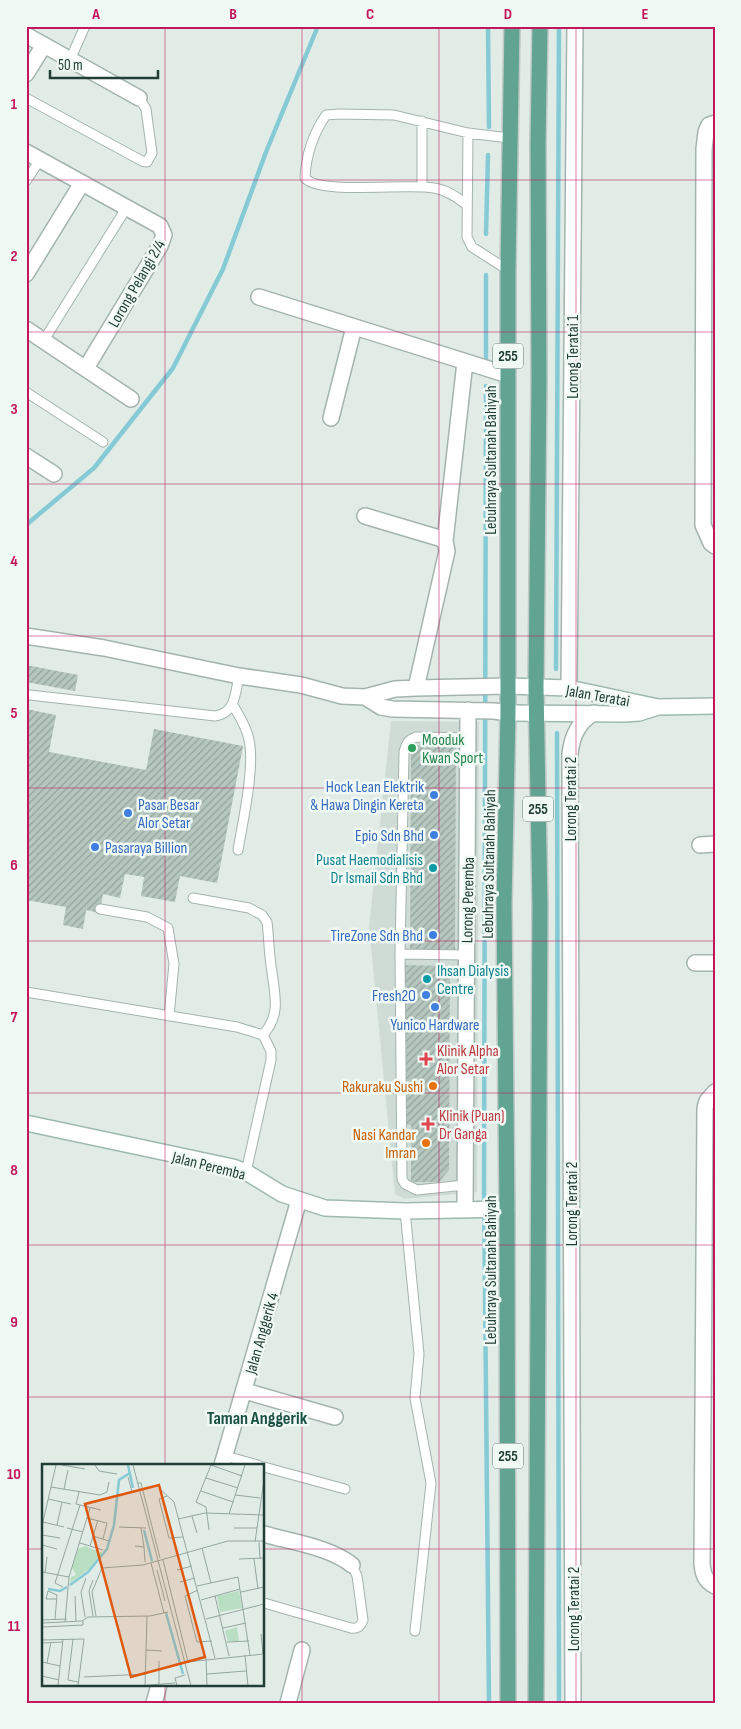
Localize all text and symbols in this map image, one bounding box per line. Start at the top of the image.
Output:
text: A [91,5,100,24]
text: B [229,5,237,24]
text: C [366,5,374,24]
text: D [504,5,512,24]
text: E [642,5,649,24]
scale bar [50,48,158,80]
text: 50 m [58,56,83,75]
text: 1 [11,95,18,114]
street label: Lorong Pelangi 2/4 [105,236,170,331]
text: 2 [10,247,18,266]
street label: Lorong Teratai 1 [564,315,583,399]
road number: 255 [493,344,523,368]
street label: Lebuhraya Sultanah Bahiyah [482,385,501,535]
text: 3 [10,400,18,419]
text: 4 [10,552,18,571]
street label: Jalan Teratai [563,681,631,711]
text: 5 [10,704,18,723]
place label: Mooduk Kwan Sport [422,731,483,768]
marker: Mooduk Kwan Sport [406,742,418,754]
street label: Lorong Teratai 2 [562,757,581,841]
place label: Hock Lean Elektrik & Hawa Dingin Kereta [310,778,424,815]
marker: Hock Lean Elektrik & Hawa Dingin Kereta [428,789,440,801]
street label: Lebuhraya Sultanah Bahiyah [479,789,500,939]
place label: Pasar Besar Alor Setar [137,796,200,833]
road number: 255 [523,796,553,822]
marker: Pasar Besar Alor Setar [122,807,134,819]
place label: Epio Sdn Bhd [355,827,424,846]
marker: Epio Sdn Bhd [428,829,440,841]
place label: Pasaraya Billion [105,839,187,858]
marker: Pasaraya Billion [89,841,101,853]
place label: Pusat Haemodialisis Dr Ismail Sdn Bhd [316,851,423,888]
text: 6 [10,856,18,875]
street label: Lorong Peremba [458,857,479,943]
marker: Pusat Haemodialisis Dr Ismail Sdn Bhd [427,862,439,874]
place label: TireZone Sdn Bhd [330,927,423,946]
marker: TireZone Sdn Bhd [427,929,439,941]
place label: Ihsan Dialysis Centre [437,962,509,999]
marker: Ihsan Dialysis Centre [421,973,433,985]
place label: Fresh2O [372,987,416,1006]
marker: Fresh2O [420,989,432,1001]
marker: Yunico Hardware [429,1001,441,1013]
text: 7 [11,1008,18,1027]
place label: Yunico Hardware [390,1016,480,1035]
place label: Klinik Alpha Alor Setar [436,1042,499,1079]
marker: Klinik Alpha Alor Setar [419,1052,433,1066]
place label: Rakuraku Sushi [342,1078,423,1097]
marker: Rakuraku Sushi [427,1080,439,1092]
place label: Klinik (Puan) Dr Ganga [439,1107,504,1144]
marker: Klinik (Puan) Dr Ganga [421,1117,435,1131]
place label: Nasi Kandar Imran [353,1126,416,1163]
marker: Nasi Kandar Imran [420,1137,432,1149]
street label: Jalan Peremba [169,1148,247,1185]
text: 8 [10,1161,18,1180]
street label: Lorong Teratai 2 [563,1162,582,1246]
street label: Lebuhraya Sultanah Bahiyah [482,1195,501,1345]
street label: Jalan Anggerik 4 [241,1290,283,1377]
text: 9 [10,1313,18,1332]
district label: Taman Anggerik [207,1408,308,1429]
road number: 255 [493,1444,523,1468]
inset map [42,1464,265,1686]
text: 10 [7,1465,21,1484]
street label: Lorong Teratai 2 [565,1567,584,1651]
text: 11 [8,1617,21,1636]

